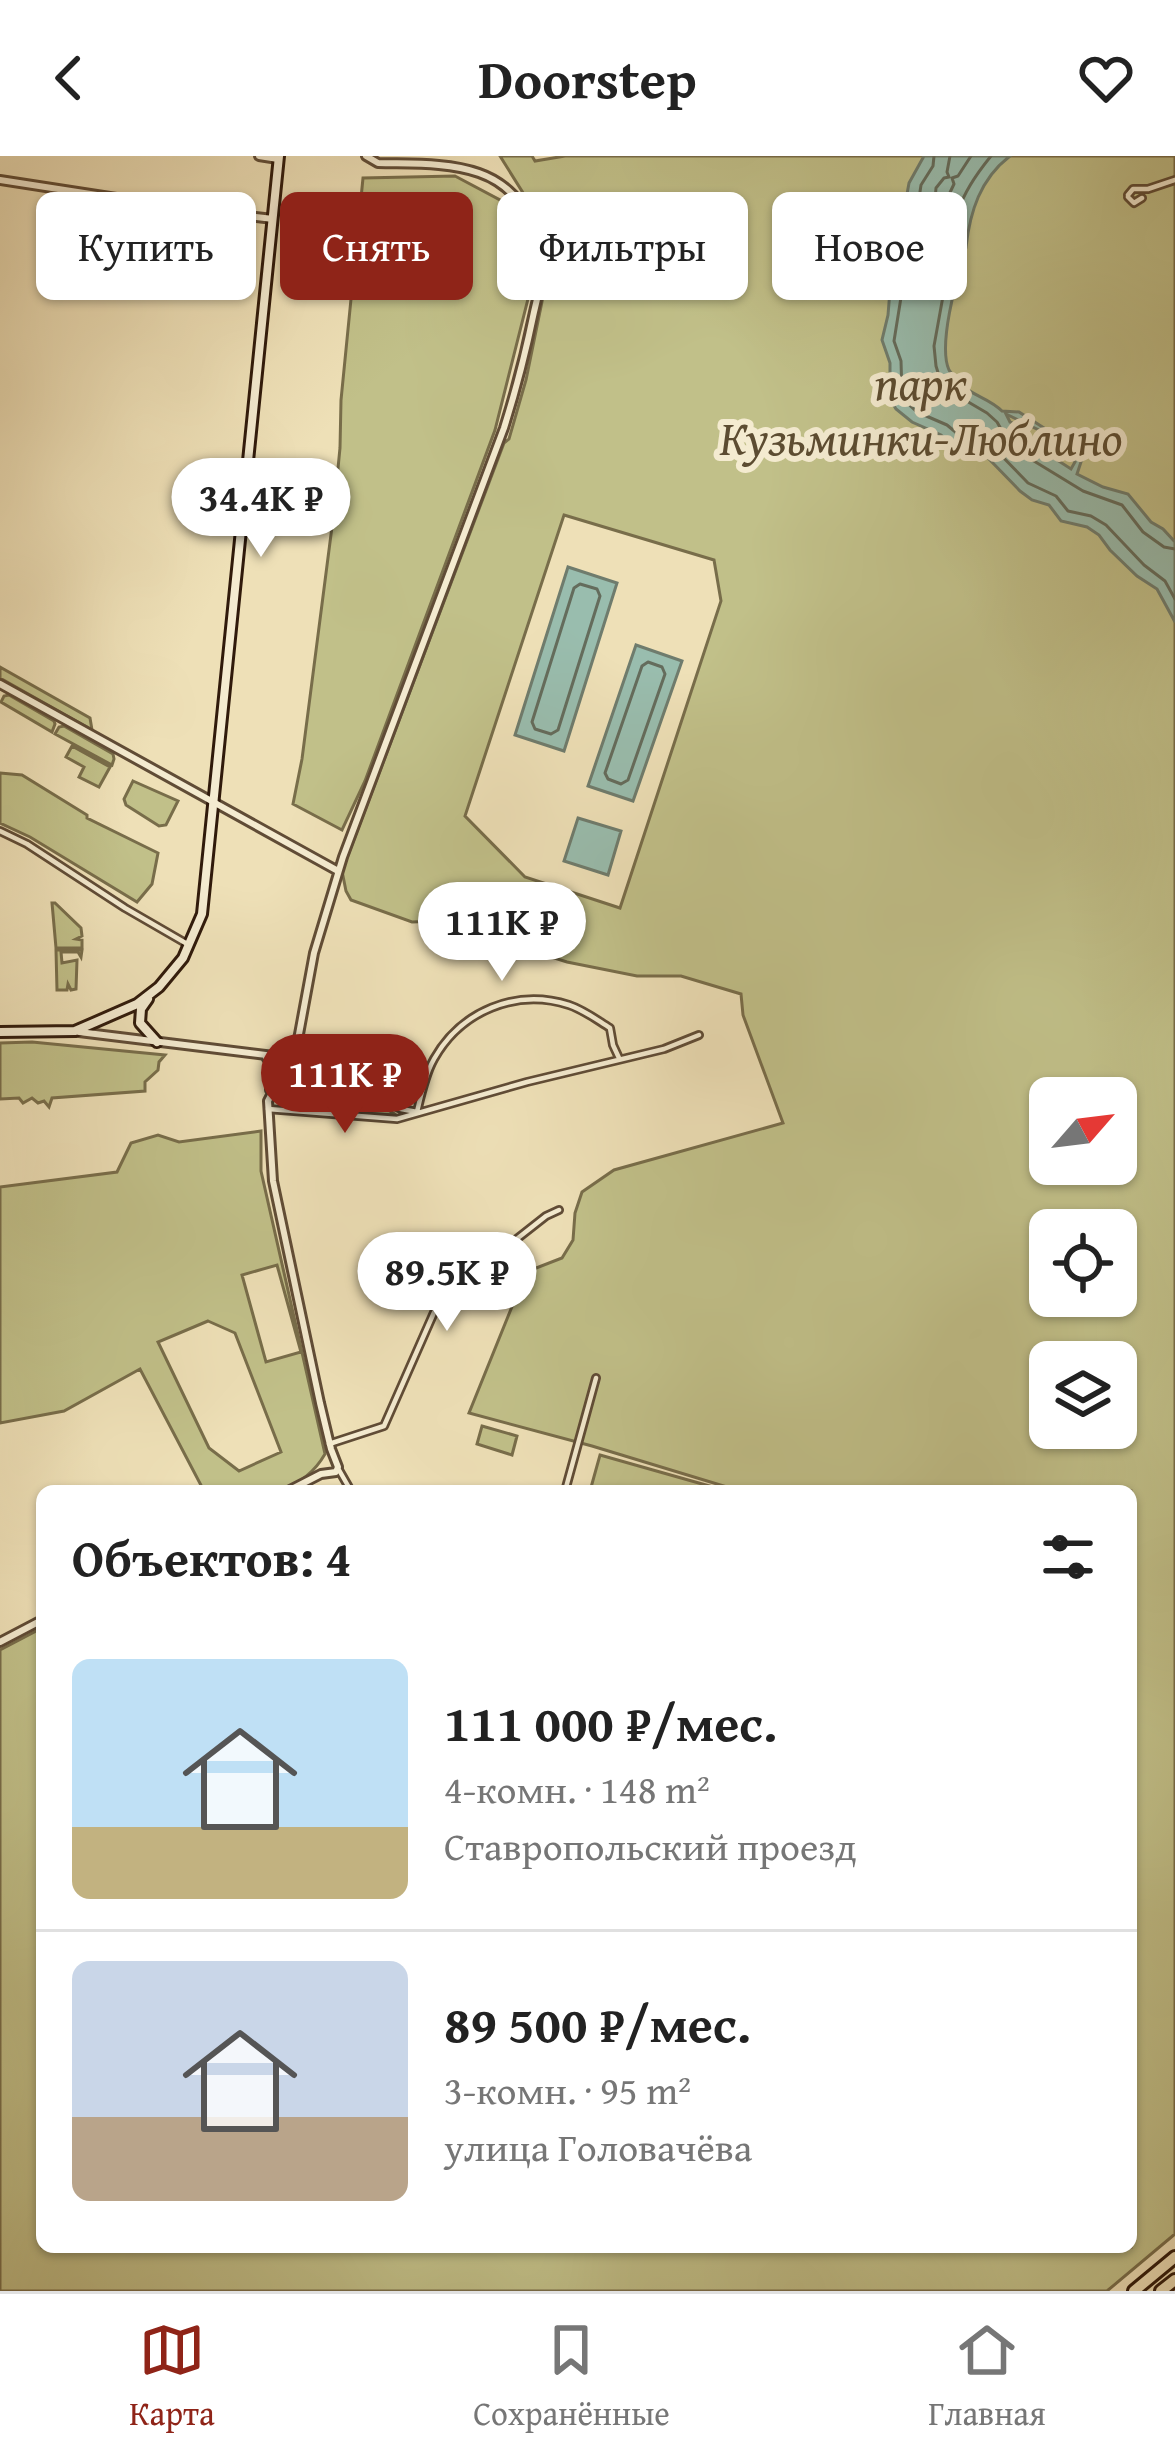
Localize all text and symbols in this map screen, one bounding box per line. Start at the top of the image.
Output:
text: Doorstep [478,39,697,118]
icon: back [36,45,102,111]
icon: heart [1073,45,1139,111]
chip: Купить [36,192,256,300]
chip: Снять [280,192,473,300]
chip: Фильтры [497,192,748,300]
chip: Новое [772,192,967,300]
park label: парк Кузьминки-Люблино [720,347,1122,473]
pin: 34.4K ₽ [150,458,372,560]
text: 34.4K ₽ [198,468,324,525]
pin: 111K ₽ [404,882,600,984]
text: 111K ₽ [445,892,559,949]
pin: 111K ₽ [247,1034,443,1136]
text: 111K ₽ [288,1044,402,1101]
north arrow [1029,1077,1137,1185]
map controls [1029,1077,1137,1449]
button: locate [1029,1209,1137,1317]
pin: 89.5K ₽ [336,1232,558,1334]
text: 89.5K ₽ [384,1242,510,1299]
button: layers [1029,1341,1137,1449]
text: Объектов: 4 [72,1520,352,1595]
icon: filters [1035,1524,1101,1590]
text: 111 000 ₽/мес. [444,1685,777,1760]
icon: home [168,1707,312,1851]
text: 4-комн. · 148 m² [444,1760,710,1817]
text: Ставропольский проезд [444,1817,856,1874]
text: 89 500 ₽/мес. [444,1986,751,2061]
icon: home [168,2009,312,2153]
text: 3-комн. · 95 m² [444,2061,691,2118]
text: улица Головачёва [444,2118,752,2175]
tab: Карта [129,2317,215,2437]
tab: Сохранённые [473,2317,670,2437]
tab: Главная [928,2317,1046,2437]

